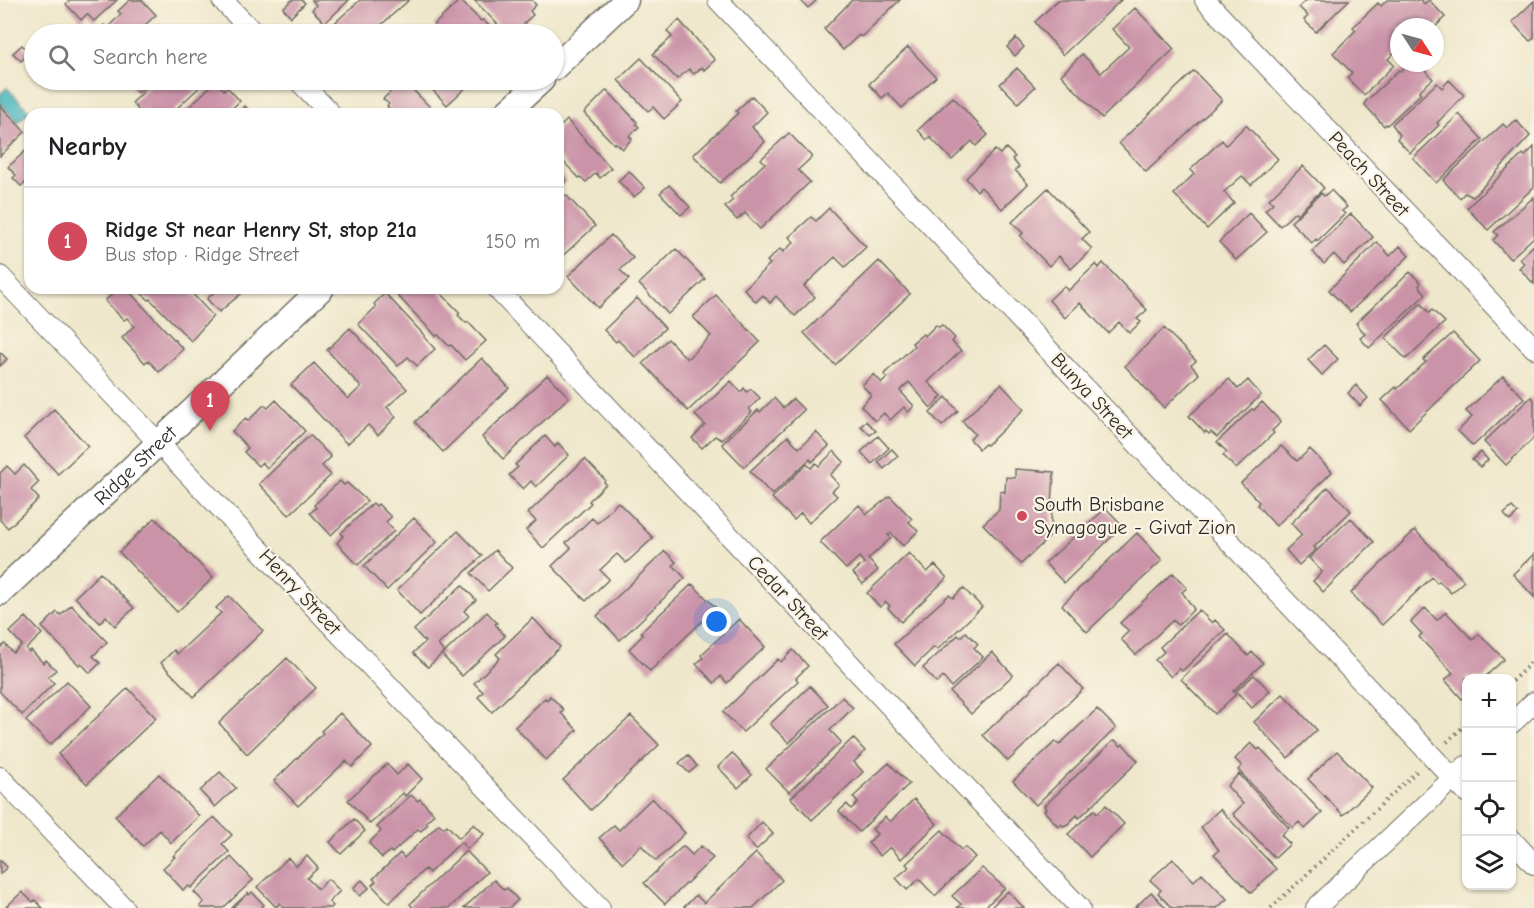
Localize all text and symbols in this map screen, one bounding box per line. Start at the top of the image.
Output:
north arrow [1390,18,1444,72]
search box [24,24,564,90]
icon: search [45,41,78,74]
text: Search here [93,44,208,70]
street label: Peach Street [1324,127,1415,222]
text: Nearby [48,132,127,162]
text: Ridge St near Henry St, stop 21a [105,217,417,243]
text: 1 [64,230,71,253]
text: 150 m [486,230,540,253]
text: Bus stop · Ridge Street [105,243,299,266]
street label: Bunya Street [1046,348,1139,445]
pin: 1 [190,382,230,431]
street label: Ridge Street [89,420,182,509]
place label: South Brisbane Synagogue - Givat Zion [1034,493,1236,539]
marker: South Brisbane Synagogue - Givat Zion [1015,509,1029,523]
street label: Henry Street [254,544,347,641]
street label: Cedar Street [743,551,834,646]
your location [702,607,731,636]
map controls [1462,674,1516,890]
button: + [1462,674,1516,728]
button: − [1462,728,1516,782]
button: locate [1462,782,1516,836]
button: layers [1462,836,1516,890]

